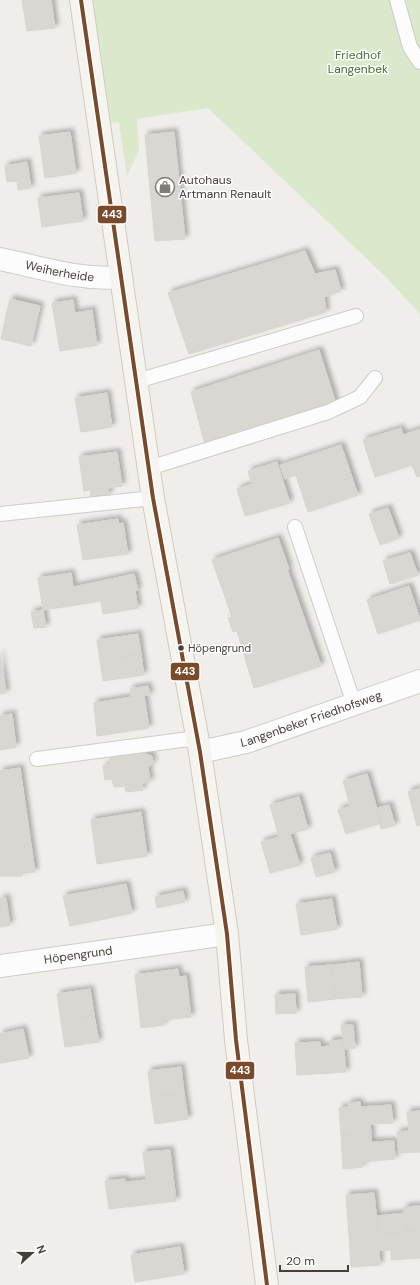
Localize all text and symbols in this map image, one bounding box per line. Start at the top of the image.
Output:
park label: Friedhof Langenbek [328,47,388,77]
place label: Autohaus Artmann Renault [179,172,272,202]
shop icon: Autohaus Artmann Renault [154,176,176,198]
line badge: 443 [97,205,127,224]
text: 443 [102,207,122,221]
street label: Weiherheide [24,257,95,285]
place label: Höpengrund [188,641,251,655]
marker: Höpengrund [176,643,186,653]
line badge: 443 [170,662,200,681]
text: 443 [175,664,195,678]
street label: Langenbeker Friedhofsweg [239,687,384,751]
street label: Höpengrund [43,942,114,968]
line badge: 443 [225,1061,255,1080]
text: 443 [230,1063,250,1077]
north arrow [12,1233,52,1273]
text: N [33,1243,49,1256]
scale bar [280,1247,348,1273]
text: 20 m [286,1253,315,1269]

